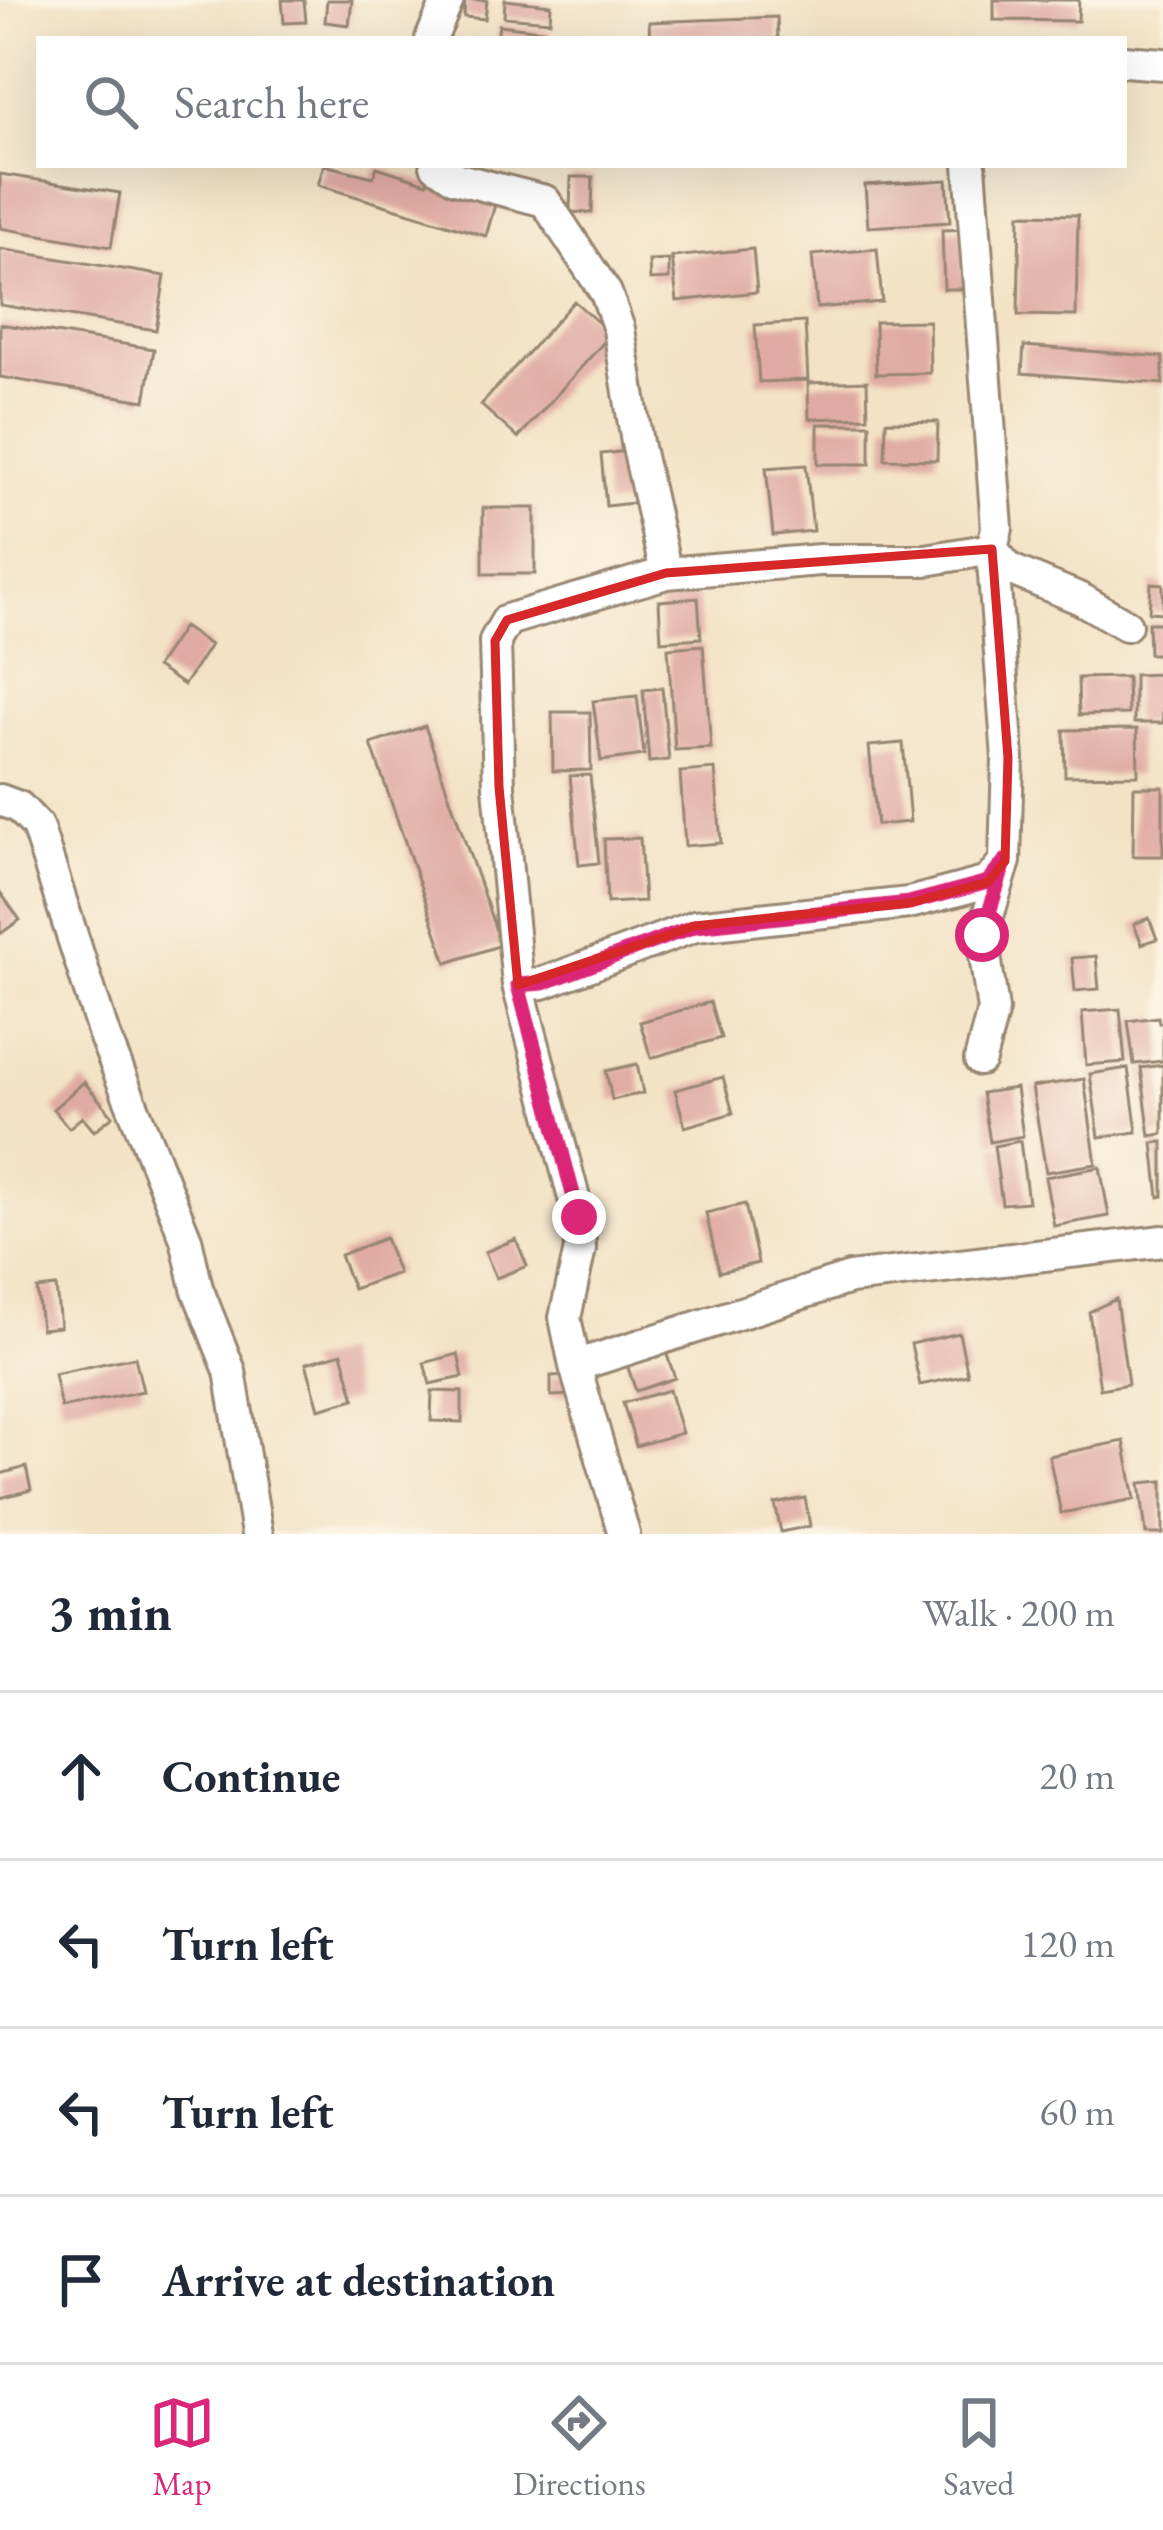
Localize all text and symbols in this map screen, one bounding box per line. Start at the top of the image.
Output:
search box [36,36,1127,168]
icon: search [78,69,144,135]
text: Search here [174,73,369,131]
route start [955,908,1009,962]
route end [552,1190,606,1244]
text: 3 min [48,1579,172,1645]
text: Walk · 200 m [922,1587,1115,1638]
icon: ahead [48,1743,114,1809]
text: Continue [162,1747,340,1805]
text: 20 m [1039,1750,1115,1801]
icon: left [48,1911,114,1977]
text: Turn left [162,1915,334,1973]
text: 120 m [1021,1918,1115,1969]
icon: left [48,2079,114,2145]
text: Turn left [162,2083,334,2141]
text: 60 m [1039,2086,1115,2137]
icon: arrive [48,2247,114,2313]
text: Arrive at destination [162,2251,555,2309]
tab: Map [149,2390,215,2505]
tab: Directions [513,2390,646,2505]
tab: Saved [943,2390,1014,2505]

